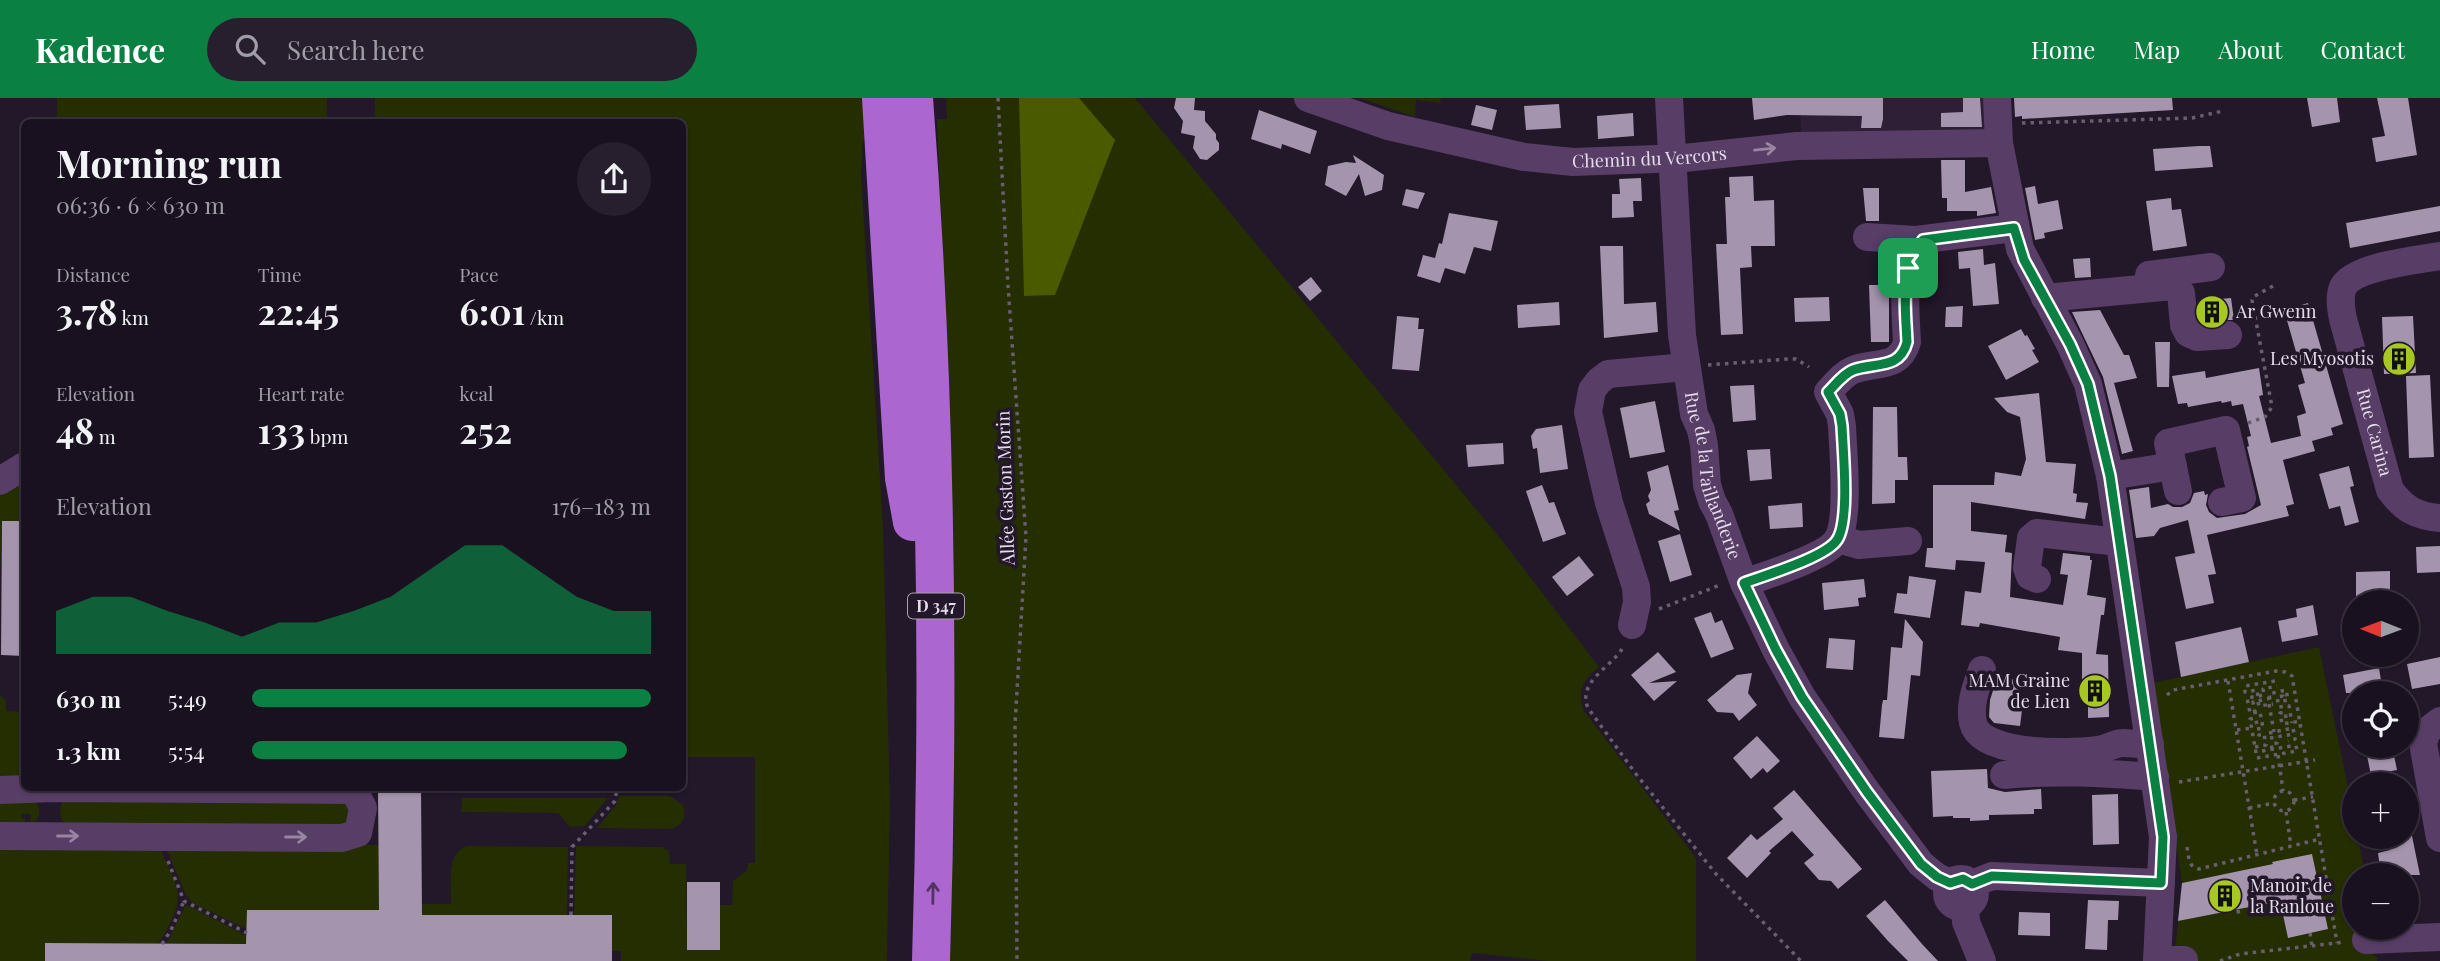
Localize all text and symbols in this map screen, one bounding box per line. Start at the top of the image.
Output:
search box [207,18,697,81]
text: Kadence [35,27,165,71]
icon: search [231,30,269,68]
text: Search here [287,32,425,67]
text: Home [2031,33,2095,65]
text: Map [2133,33,2180,65]
text: About [2218,33,2282,65]
text: Contact [2320,33,2405,65]
text: Morning run [56,137,282,188]
street label: Chemin du Vercors [1571,141,1728,173]
button: share [577,142,651,216]
one-way arrow [1753,143,1775,156]
text: 06:36 · 6 × 630 m [56,189,225,220]
pin [1878,238,1938,298]
icon: arrive [1889,249,1927,287]
text: Distance [56,261,130,287]
text: Time [258,261,302,287]
text: Pace [459,261,499,287]
text: 3.78 [56,287,117,334]
text: 22:45 [258,287,339,334]
text: 6:01 [459,287,525,334]
building icon: Ar Gwenn [2193,293,2231,331]
place label: Ar Gwenn [2235,299,2317,323]
text: km [117,304,149,330]
text: /km [525,304,564,330]
building icon: Les Myosotis [2380,340,2418,378]
place label: Les Myosotis [2270,346,2374,370]
text: Elevation [56,380,135,406]
text: Heart rate [258,380,345,406]
text: kcal [459,380,493,406]
street label: Rue Carina [2352,385,2399,479]
street label: Rue de la Taillanderie [1680,390,1747,562]
text: 48 [56,406,94,453]
text: 133 [258,406,305,453]
text: 252 [459,406,512,453]
street label: Allée Gaston Morin [990,410,1020,567]
text: m [94,423,116,449]
text: bpm [305,423,348,449]
text: Elevation [56,490,152,521]
text: 176–183 m [551,490,651,521]
north arrow [2342,590,2418,667]
map controls [2342,590,2419,940]
road number: D 347 [908,593,964,618]
place label: MAM Graine de Lien [1968,668,2070,713]
building icon: MAM Graine de Lien [2076,672,2114,710]
button: locate [2342,681,2419,758]
text: 630 m [56,683,121,714]
text: 5:49 [168,683,207,714]
text: 1.3 km [56,735,121,766]
text: 5:54 [168,735,205,766]
button: + [2342,772,2419,849]
one-way arrow [56,829,79,843]
one-way arrow [284,831,307,844]
button: − [2342,863,2419,940]
place label: Manoir de la Ranloue [2250,873,2334,918]
building icon: Manoir de la Ranloue [2206,877,2244,915]
one-way arrow [926,882,940,905]

